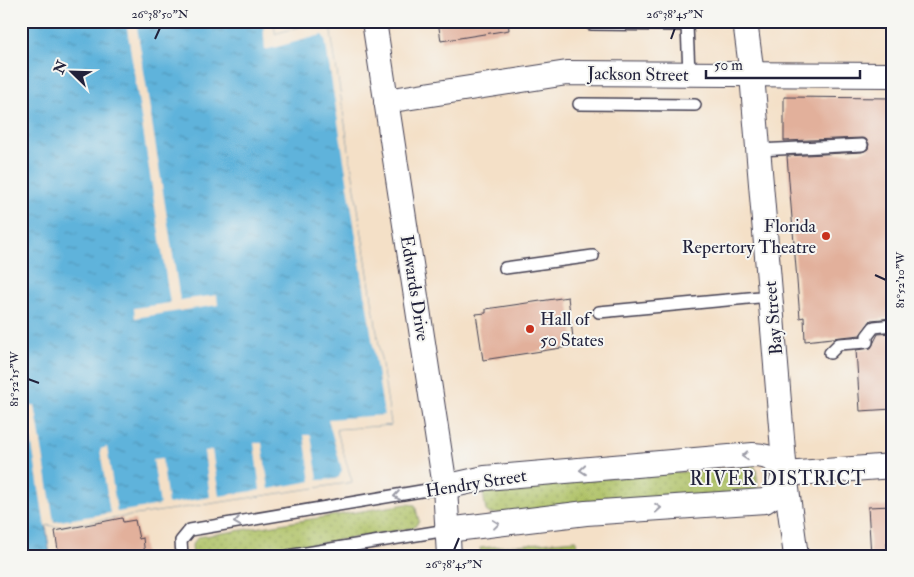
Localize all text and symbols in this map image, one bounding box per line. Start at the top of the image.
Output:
text: 26°38'50"N [132,7,189,22]
text: 26°38'45"N [646,7,704,22]
north arrow [48,48,98,98]
scale bar [706,48,860,80]
text: 50 m [714,56,743,75]
text: N [50,58,71,77]
street label: Jackson Street [586,62,689,87]
place label: Florida Repertory Theatre [682,215,817,259]
marker: Florida Repertory Theatre [820,230,832,242]
street label: Edwards Drive [395,234,434,343]
text: 81°52'10"W [893,251,908,308]
street label: Bay Street [759,280,788,356]
place label: Hall of 50 States [540,308,604,352]
marker: Hall of 50 States [524,323,536,335]
text: 81°52'15"W [7,350,22,407]
one-way arrow [740,450,748,461]
street label: Hendry Street [424,464,528,503]
one-way arrow [578,464,586,475]
district label: RIVER DISTRICT [690,467,866,491]
one-way arrow [393,490,402,500]
one-way arrow [654,503,662,514]
one-way arrow [233,516,241,526]
one-way arrow [492,519,500,530]
text: 26°38'45"N [425,557,483,572]

